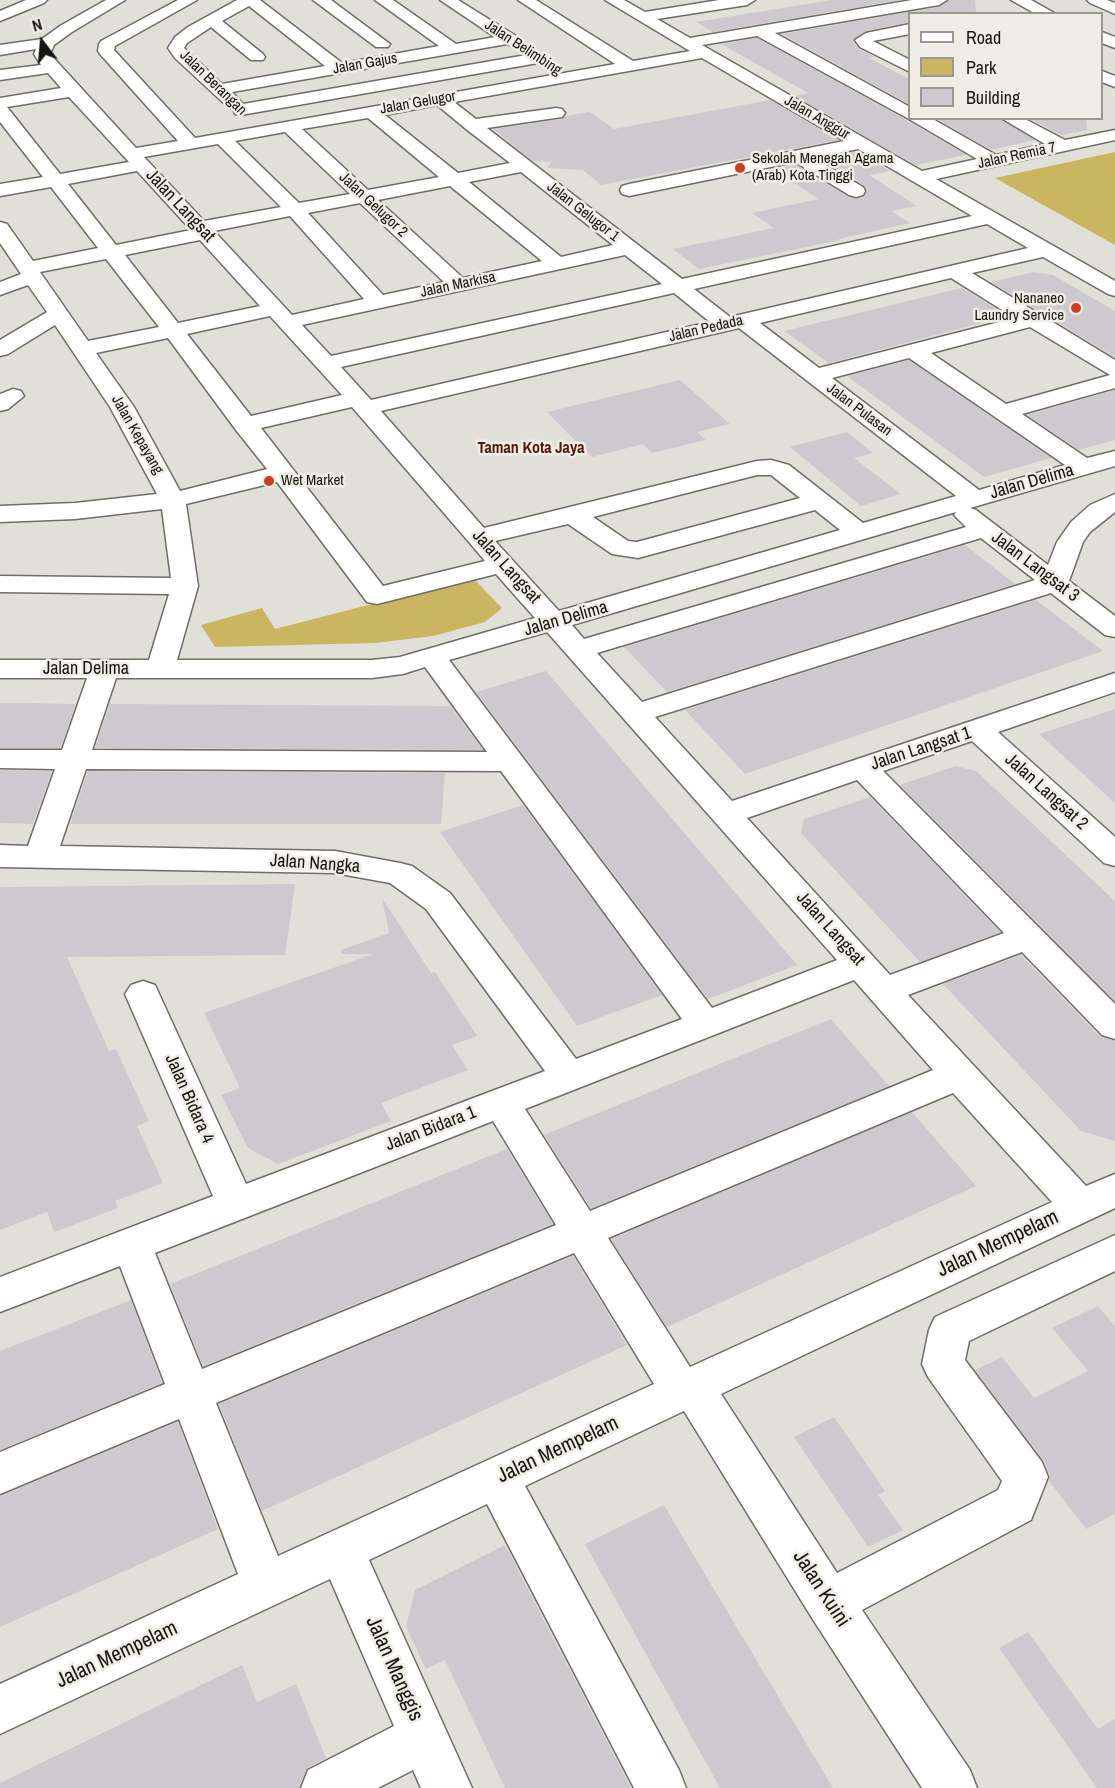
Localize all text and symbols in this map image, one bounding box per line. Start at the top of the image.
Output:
north arrow [12,12,72,72]
legend [908,12,1103,120]
text: N [29,13,45,37]
street label: Jalan Belimbing [481,16,565,80]
text: Road [966,25,1001,50]
street label: Jalan Berangan [176,47,250,119]
street label: Jalan Gajus [331,49,399,79]
text: Park [966,55,996,80]
text: Building [966,85,1020,110]
street label: Jalan Gelugor [379,87,457,119]
street label: Jalan Anggur [781,92,853,144]
street label: Jalan Remia 7 [976,139,1058,173]
place label: Sekolah Menegah Agama (Arab) Kota Tinggi [752,150,894,185]
marker: Sekolah Menegah Agama (Arab) Kota Tinggi [733,161,747,175]
street label: Jalan Langsat [141,165,219,247]
street label: Jalan Gelugor 2 [335,169,411,241]
street label: Jalan Gelugor 1 [543,178,623,246]
street label: Jalan Markisa [419,268,497,302]
place label: Nananeo Laundry Service [974,290,1064,325]
marker: Nananeo Laundry Service [1069,301,1083,315]
street label: Jalan Pedada [667,312,745,346]
street label: Jalan Pulasan [823,380,895,440]
street label: Jalan Kepayang [107,392,167,478]
district label: Taman Kota Jaya [478,439,584,459]
street label: Jalan Delima [988,460,1076,504]
place label: Wet Market [281,472,344,490]
marker: Wet Market [262,474,276,488]
street label: Jalan Langsat [467,526,545,608]
street label: Jalan Langsat 3 [987,527,1083,607]
street label: Jalan Delima [522,597,610,641]
street label: Jalan Delima [43,658,129,680]
street label: Jalan Langsat 1 [868,723,974,775]
street label: Jalan Langsat 2 [1000,749,1092,835]
street label: Jalan Nangka [269,850,361,878]
street label: Jalan Langsat [791,888,869,970]
street label: Jalan Bidara 4 [160,1051,218,1147]
street label: Jalan Bidara 1 [383,1102,479,1156]
street label: Jalan Mempelam [933,1205,1063,1283]
street label: Jalan Mempelam [493,1411,623,1489]
street label: Jalan Kuini [787,1546,855,1632]
street label: Jalan Manggis [360,1613,428,1725]
street label: Jalan Mempelam [52,1616,182,1694]

